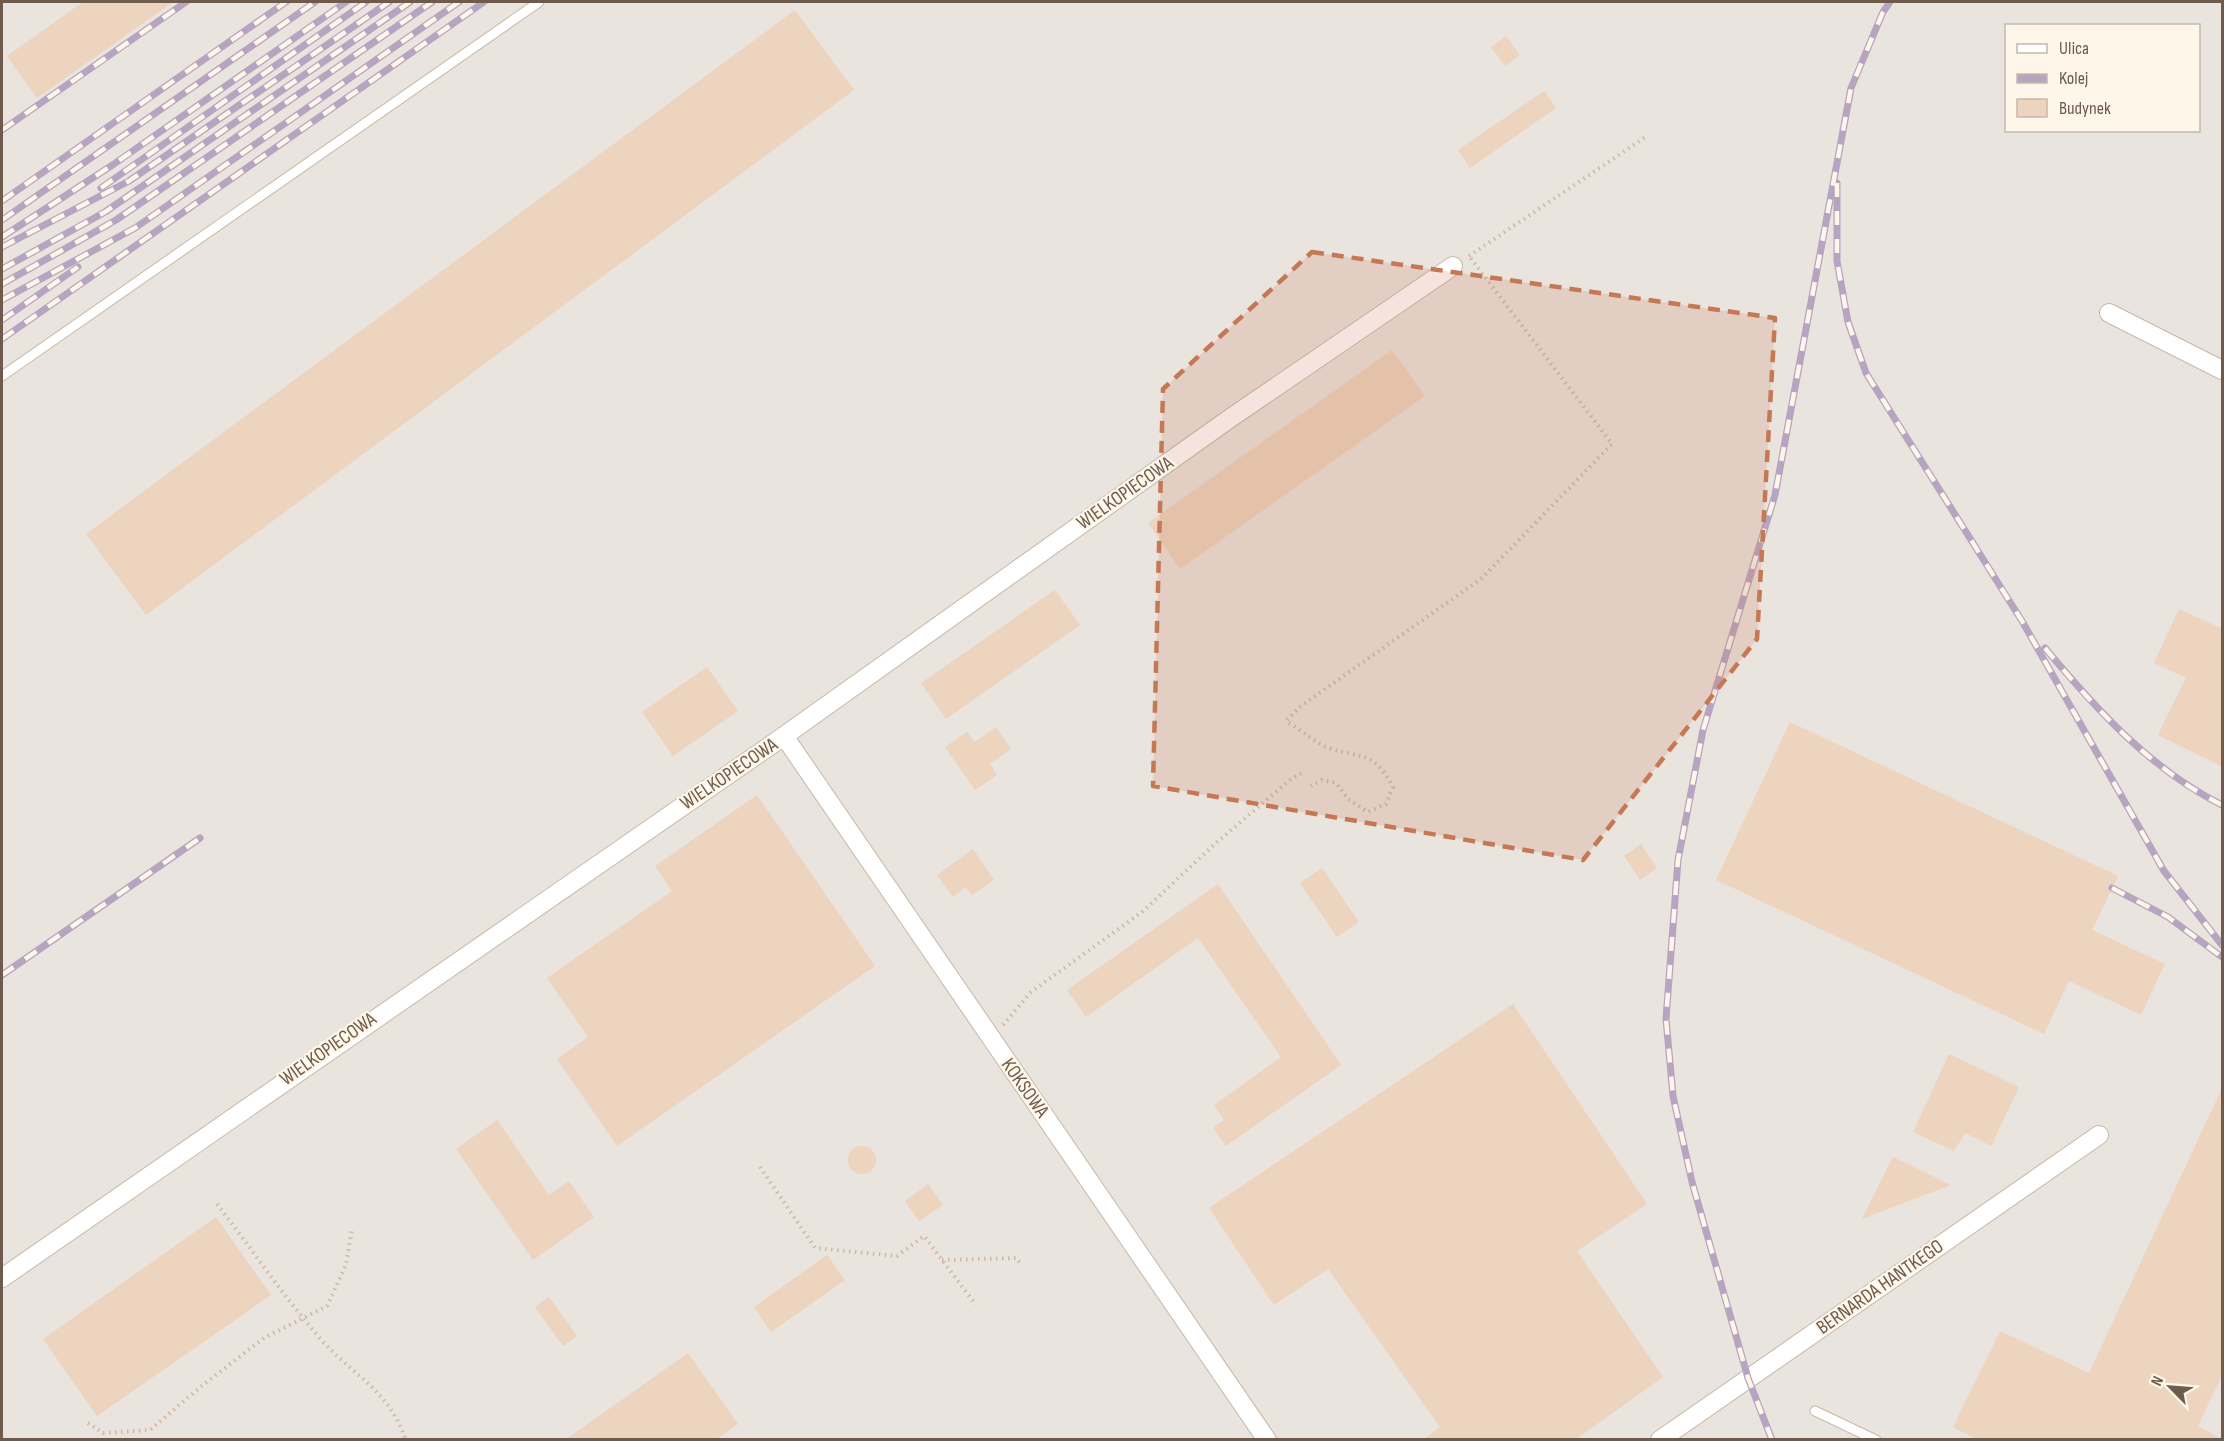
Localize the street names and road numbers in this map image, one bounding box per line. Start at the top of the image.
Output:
street label: WIELKOPIECOWA [1072,451,1178,535]
street label: WIELKOPIECOWA [676,732,783,815]
street label: WIELKOPIECOWA [275,1007,381,1091]
street label: KOKSOWA [996,1054,1054,1123]
street label: BERNARDA HANTKEGO [1812,1234,1948,1340]

